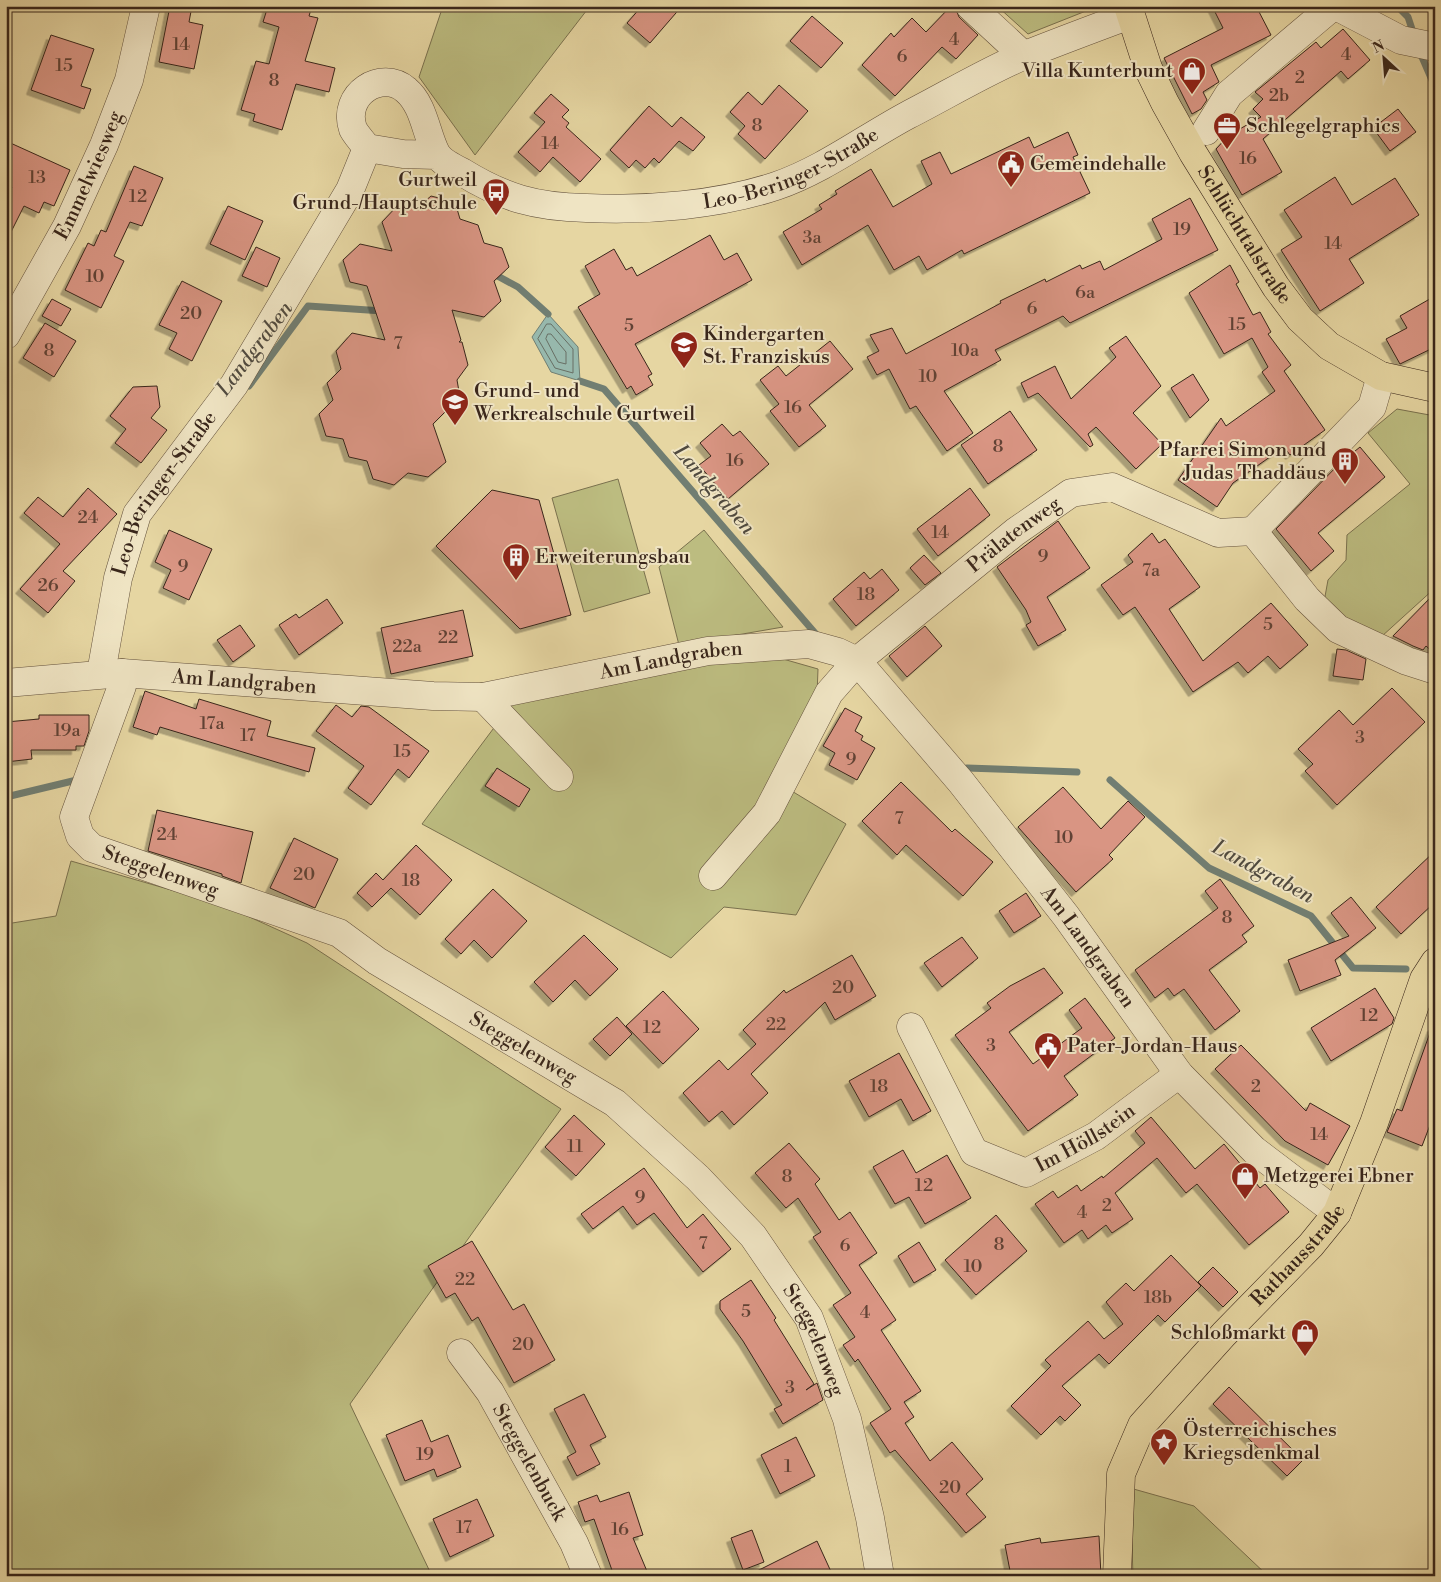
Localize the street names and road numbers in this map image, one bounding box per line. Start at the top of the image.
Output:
street label: Emmelwiesweg [49,107,129,245]
street label: Leo-Beringer-Straße [701,122,883,215]
street label: Schlüchttalstraße [1191,161,1297,309]
street label: Leo-Beringer-Straße [107,406,222,579]
street label: Prälatenweg [962,491,1066,579]
street label: Am Landgraben [596,636,743,686]
street label: Am Landgraben [170,664,318,700]
street label: Steggelenweg [99,840,223,903]
street label: Am Landgraben [1034,880,1140,1013]
street label: Steggelenweg [465,1006,582,1090]
street label: Im Höllstein [1031,1098,1141,1178]
street label: Rathausstraße [1245,1201,1351,1312]
street label: Steggelenweg [777,1279,850,1400]
street label: Steggelenbuck [486,1399,572,1527]

